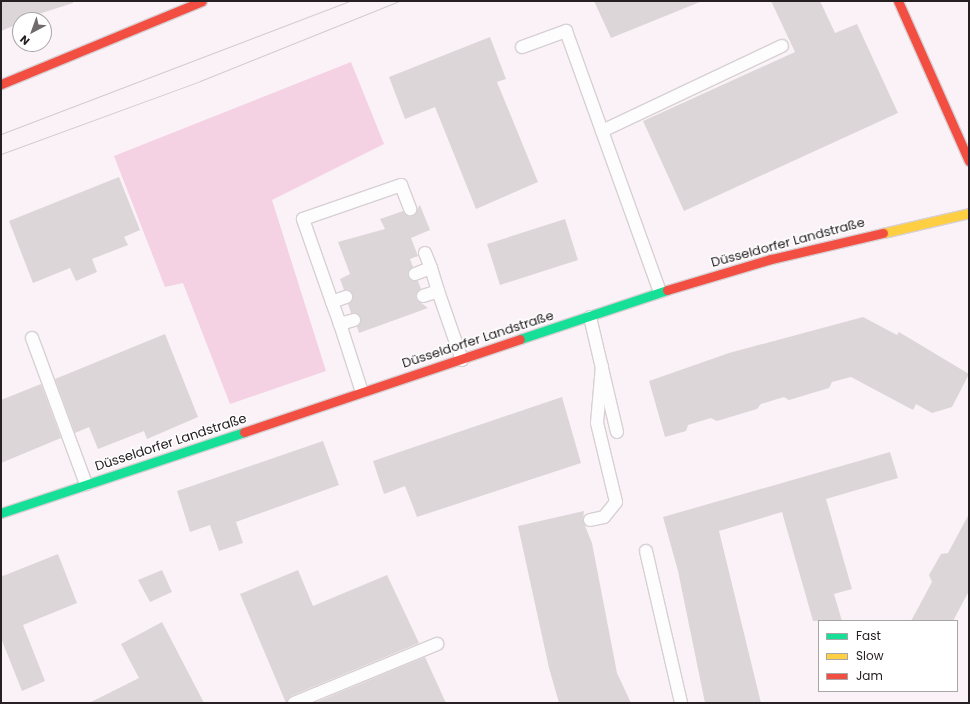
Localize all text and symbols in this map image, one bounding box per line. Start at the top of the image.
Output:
north arrow [12,12,52,52]
text: N [16,32,33,49]
street label: Düsseldorfer Landstraße [709,215,867,271]
street label: Düsseldorfer Landstraße [400,308,556,372]
street label: Düsseldorfer Landstraße [93,411,249,475]
legend [818,620,958,692]
text: Fast [856,627,881,644]
text: Slow [856,647,884,664]
text: Jam [856,667,883,684]

